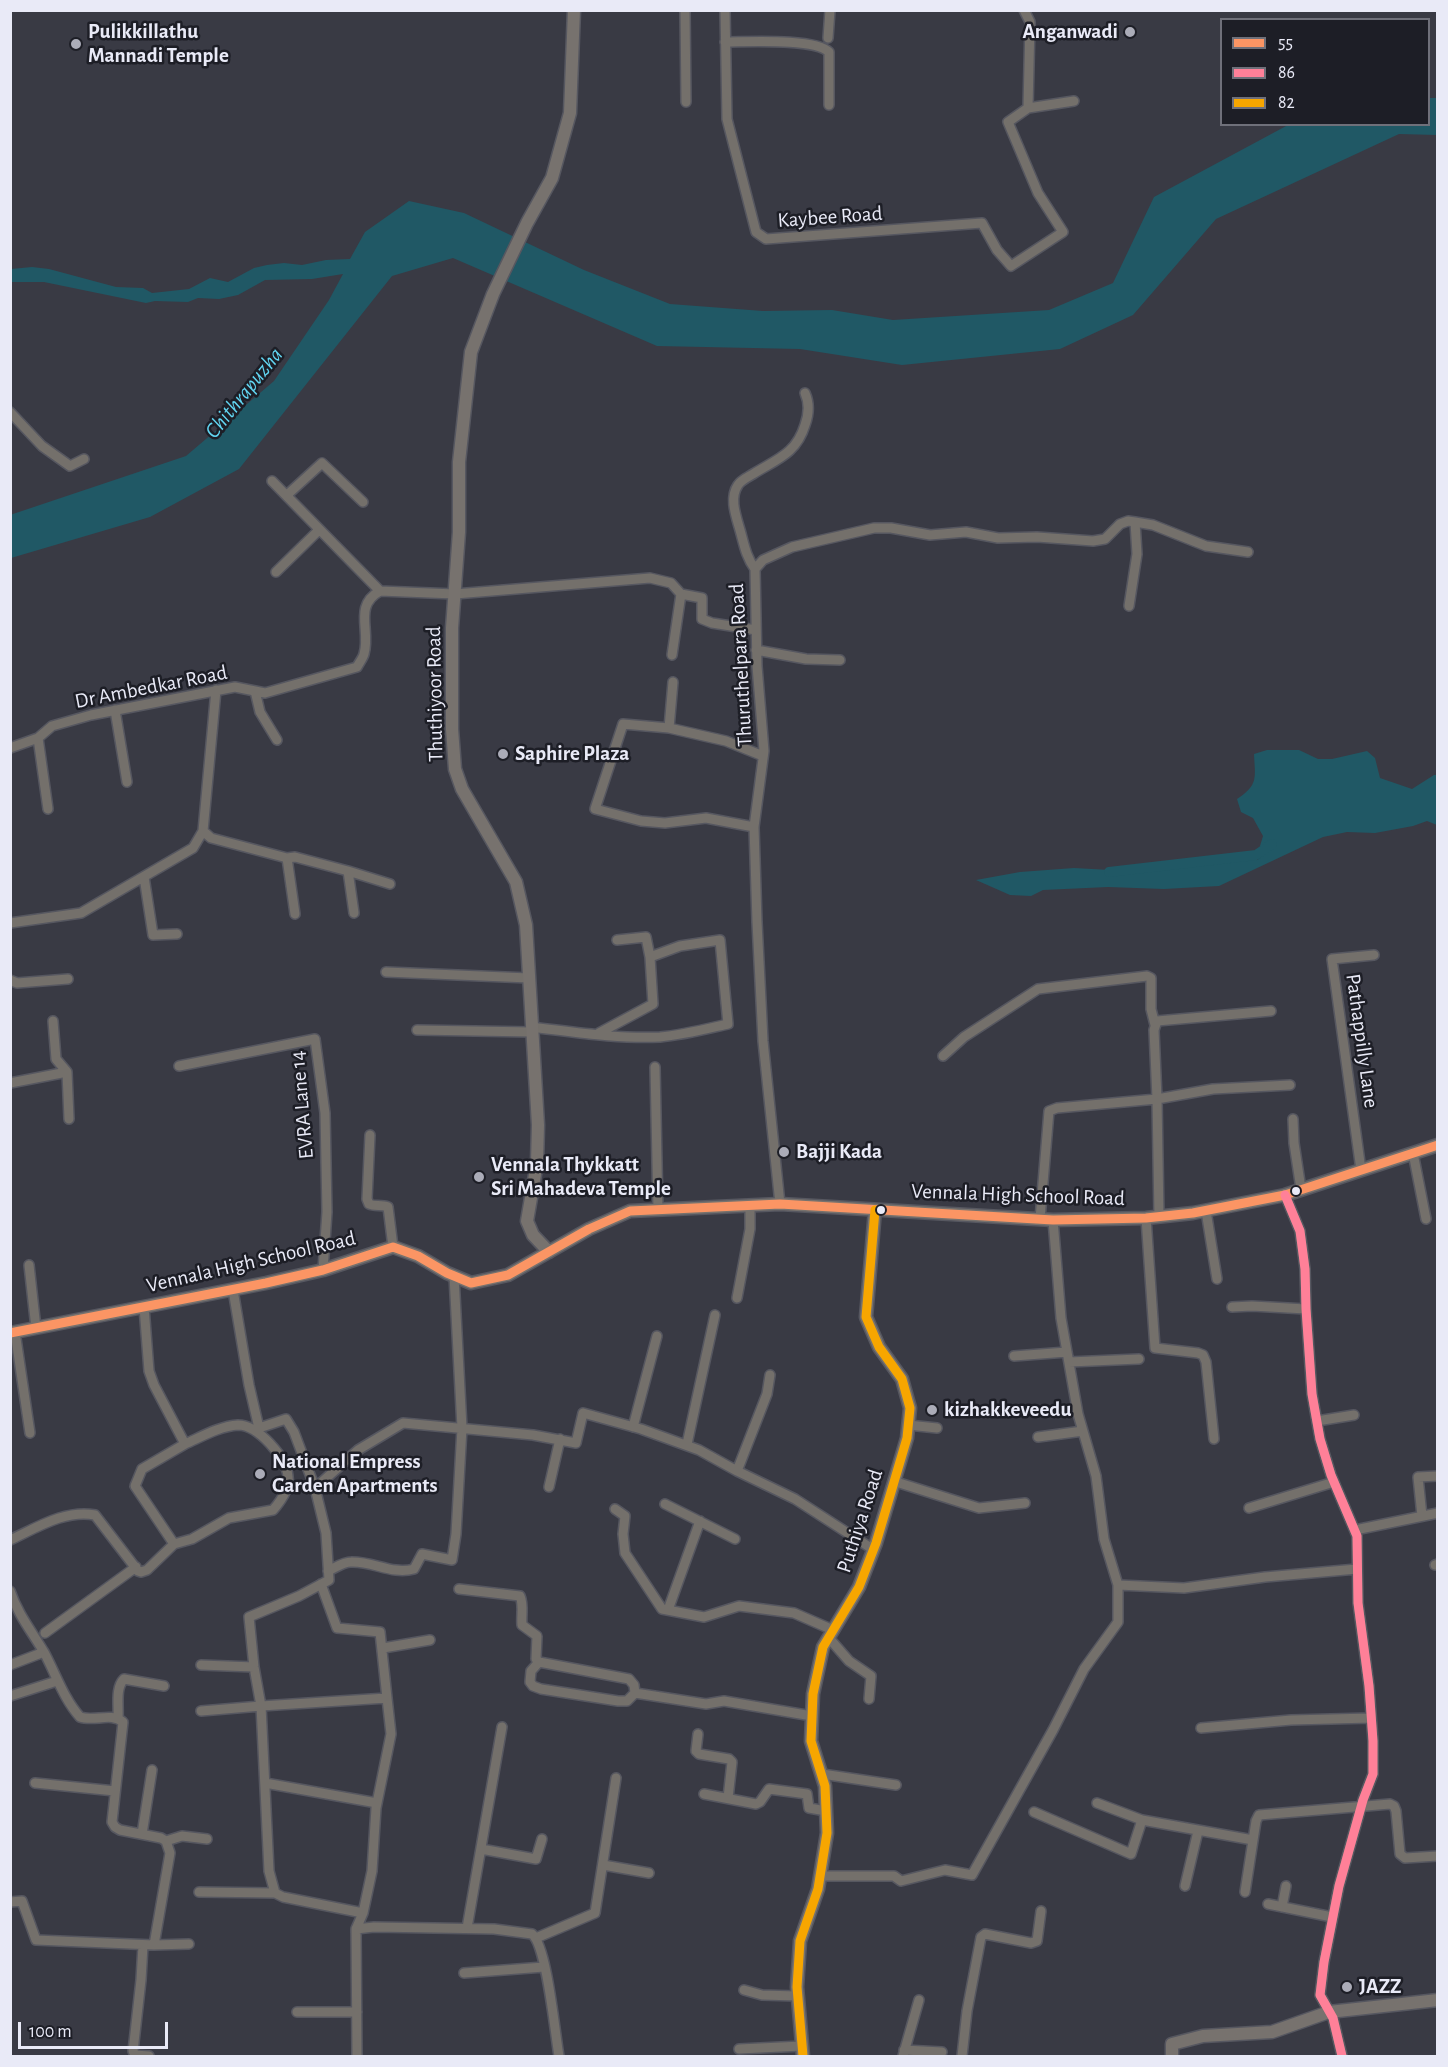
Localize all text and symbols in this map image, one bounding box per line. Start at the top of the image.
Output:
legend [1220,18,1430,126]
place label: Pulikkillathu Mannadi Temple [88,19,229,69]
place label: Anganwadi [1022,19,1118,45]
marker: Anganwadi [1123,25,1137,39]
text: 55 [1278,34,1293,52]
marker: Pulikkillathu Mannadi Temple [69,37,83,51]
text: 86 [1278,64,1295,82]
text: 82 [1278,94,1295,112]
street label: Kaybee Road [777,201,883,233]
water label: Chithrapuzha [199,342,289,444]
street label: Thuruthelpara Road [724,583,758,747]
street label: Thuthiyoor Road [421,626,449,762]
street label: Dr Ambedkar Road [73,660,229,714]
place label: Saphire Plaza [515,741,629,767]
marker: Saphire Plaza [496,747,510,761]
street label: Pathappilly Lane [1340,972,1384,1110]
street label: EVRA Lane 14 [285,1050,319,1160]
place label: Bajji Kada [796,1139,882,1165]
marker: Bajji Kada [777,1145,791,1159]
place label: Vennala Thykkatt Sri Mahadeva Temple [491,1152,671,1202]
marker: Vennala Thykkatt Sri Mahadeva Temple [472,1170,486,1184]
street label: Vennala High School Road [911,1179,1125,1211]
unlabelled marker [1290,1185,1302,1197]
unlabelled marker [875,1204,887,1216]
street label: Vennala High School Road [144,1226,358,1298]
place label: kizhakkeveedu [944,1397,1071,1423]
marker: kizhakkeveedu [925,1403,939,1417]
place label: National Empress Garden Apartments [272,1449,438,1499]
street label: Puthiya Road [831,1466,889,1576]
marker: National Empress Garden Apartments [253,1467,267,1481]
place label: JAZZ [1359,1974,1402,2000]
marker: JAZZ [1340,1980,1354,1994]
scale bar [21,2010,171,2048]
text: 100 m [29,2023,72,2041]

